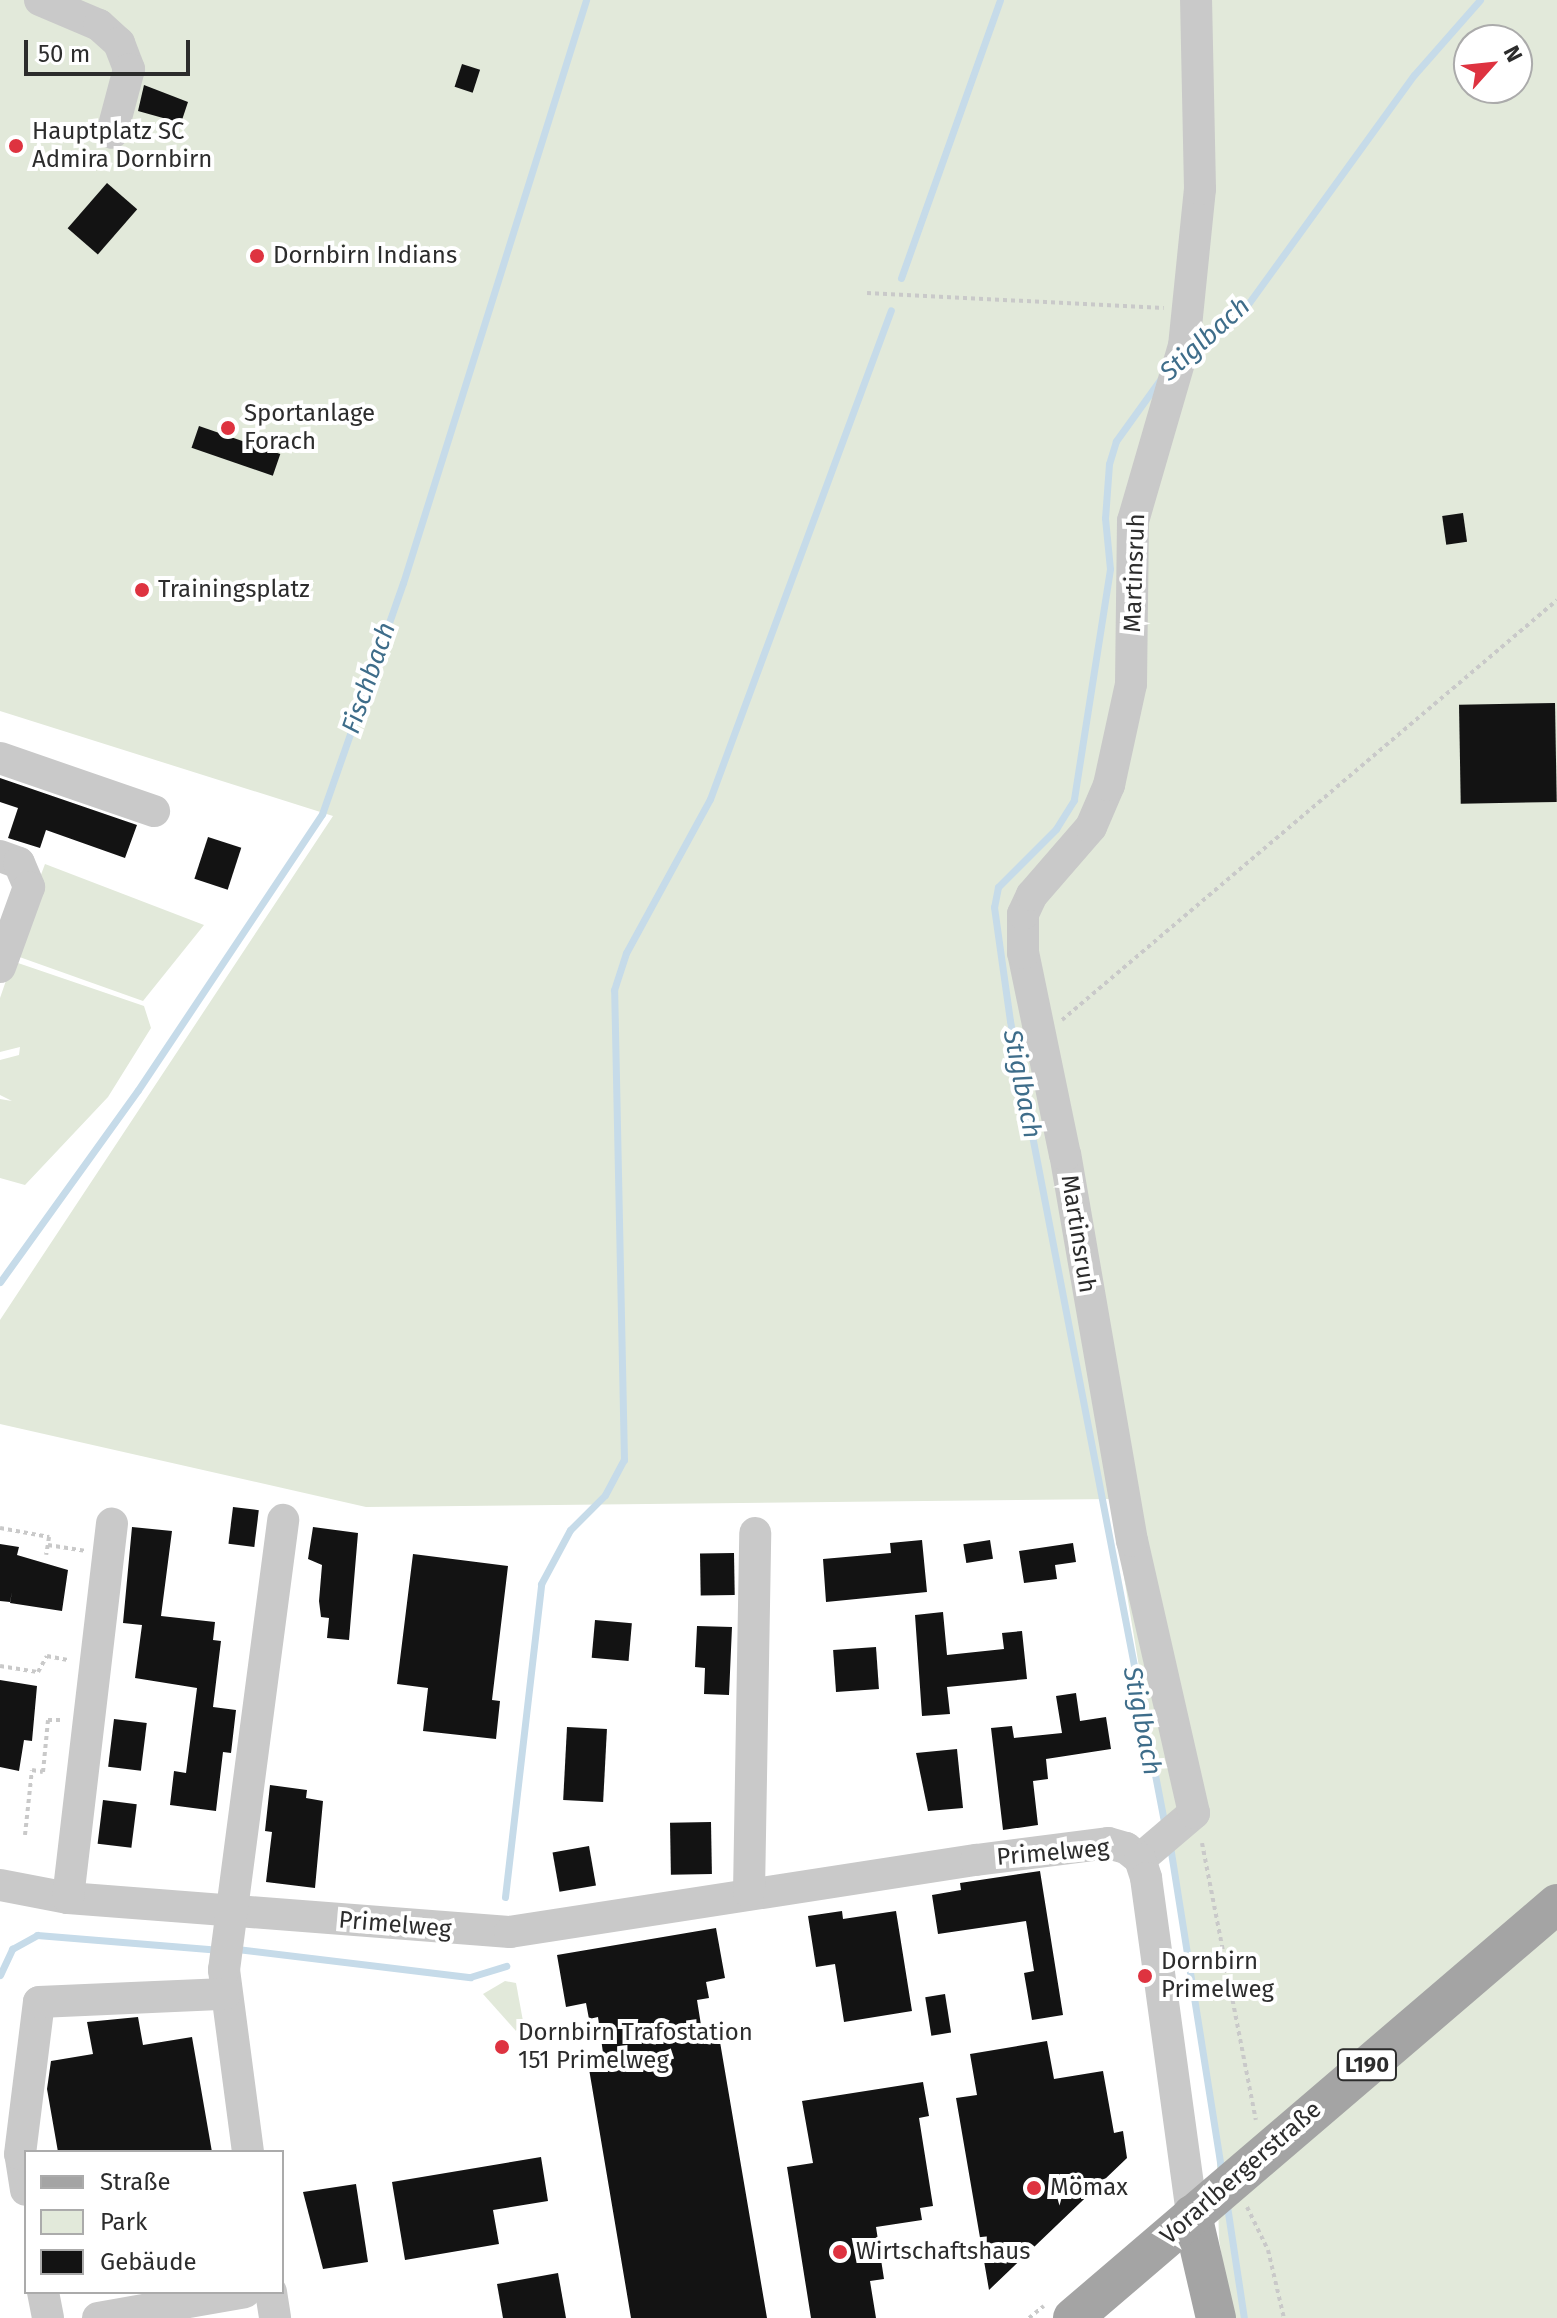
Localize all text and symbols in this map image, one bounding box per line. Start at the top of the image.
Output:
scale bar [28,24,194,74]
north arrow [1453,24,1533,104]
text: 50 m [38,40,90,68]
text: N [1498,41,1528,66]
place label: Hauptplatz SC Admira Dornbirn [32,118,212,174]
marker: Hauptplatz SC Admira Dornbirn [7,137,25,155]
place label: Dornbirn Indians [273,242,457,270]
marker: Dornbirn Indians [248,247,266,265]
water label: Stiglbach [1154,291,1256,387]
place label: Sportanlage Forach [244,400,375,456]
marker: Sportanlage Forach [219,419,237,437]
street label: Martinsruh [1119,513,1151,633]
place label: Trainingsplatz [158,576,310,604]
marker: Trainingsplatz [133,581,151,599]
water label: Fischbach [335,618,403,738]
water label: Stiglbach [996,1027,1048,1141]
street label: Martinsruh [1054,1173,1102,1295]
water label: Stiglbach [1116,1664,1168,1778]
street label: Primelweg [995,1834,1111,1872]
street label: Primelweg [337,1906,453,1944]
place label: Dornbirn Primelweg [1161,1948,1274,2004]
marker: Dornbirn Primelweg [1136,1967,1154,1985]
place label: Dornbirn Trafostation 151 Primelweg [518,2019,753,2075]
marker: Dornbirn Trafostation 151 Primelweg [493,2038,511,2056]
road number: L190 [1335,2047,1399,2083]
street label: Vorarlbergerstraße [1155,2095,1327,2251]
legend [24,2150,284,2294]
text: Straße [100,2168,171,2196]
place label: Mömax [1050,2174,1128,2202]
marker: Mömax [1025,2179,1043,2197]
text: Park [100,2208,147,2236]
place label: Wirtschaftshaus [856,2238,1031,2266]
marker: Wirtschaftshaus [831,2243,849,2261]
text: Gebäude [100,2248,197,2276]

